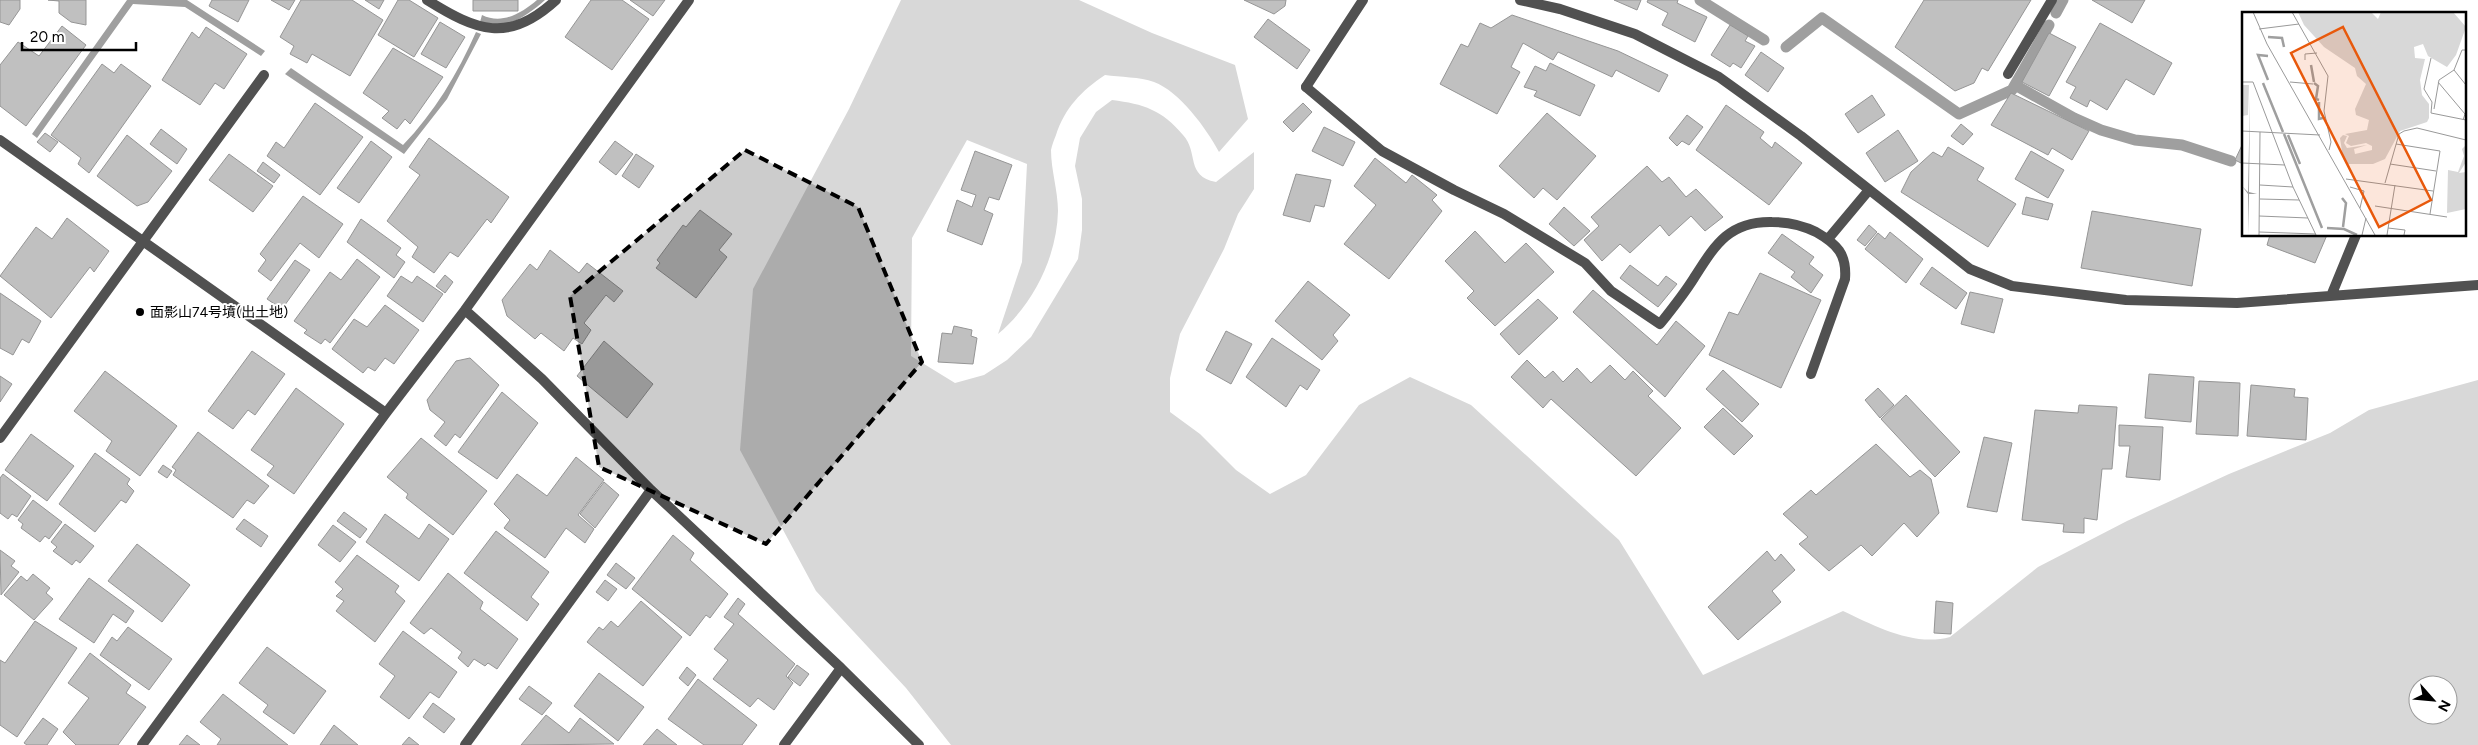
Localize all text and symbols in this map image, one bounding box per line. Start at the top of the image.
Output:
inset map [2242,12,2466,236]
scale bar [22,20,136,52]
text: 20 m [30,28,64,46]
place label: 面影山74号墳(出土地) [150,304,288,321]
marker: 面影山74号墳(出土地) [134,306,146,318]
north arrow [2408,675,2458,725]
text: N [2434,697,2454,714]

